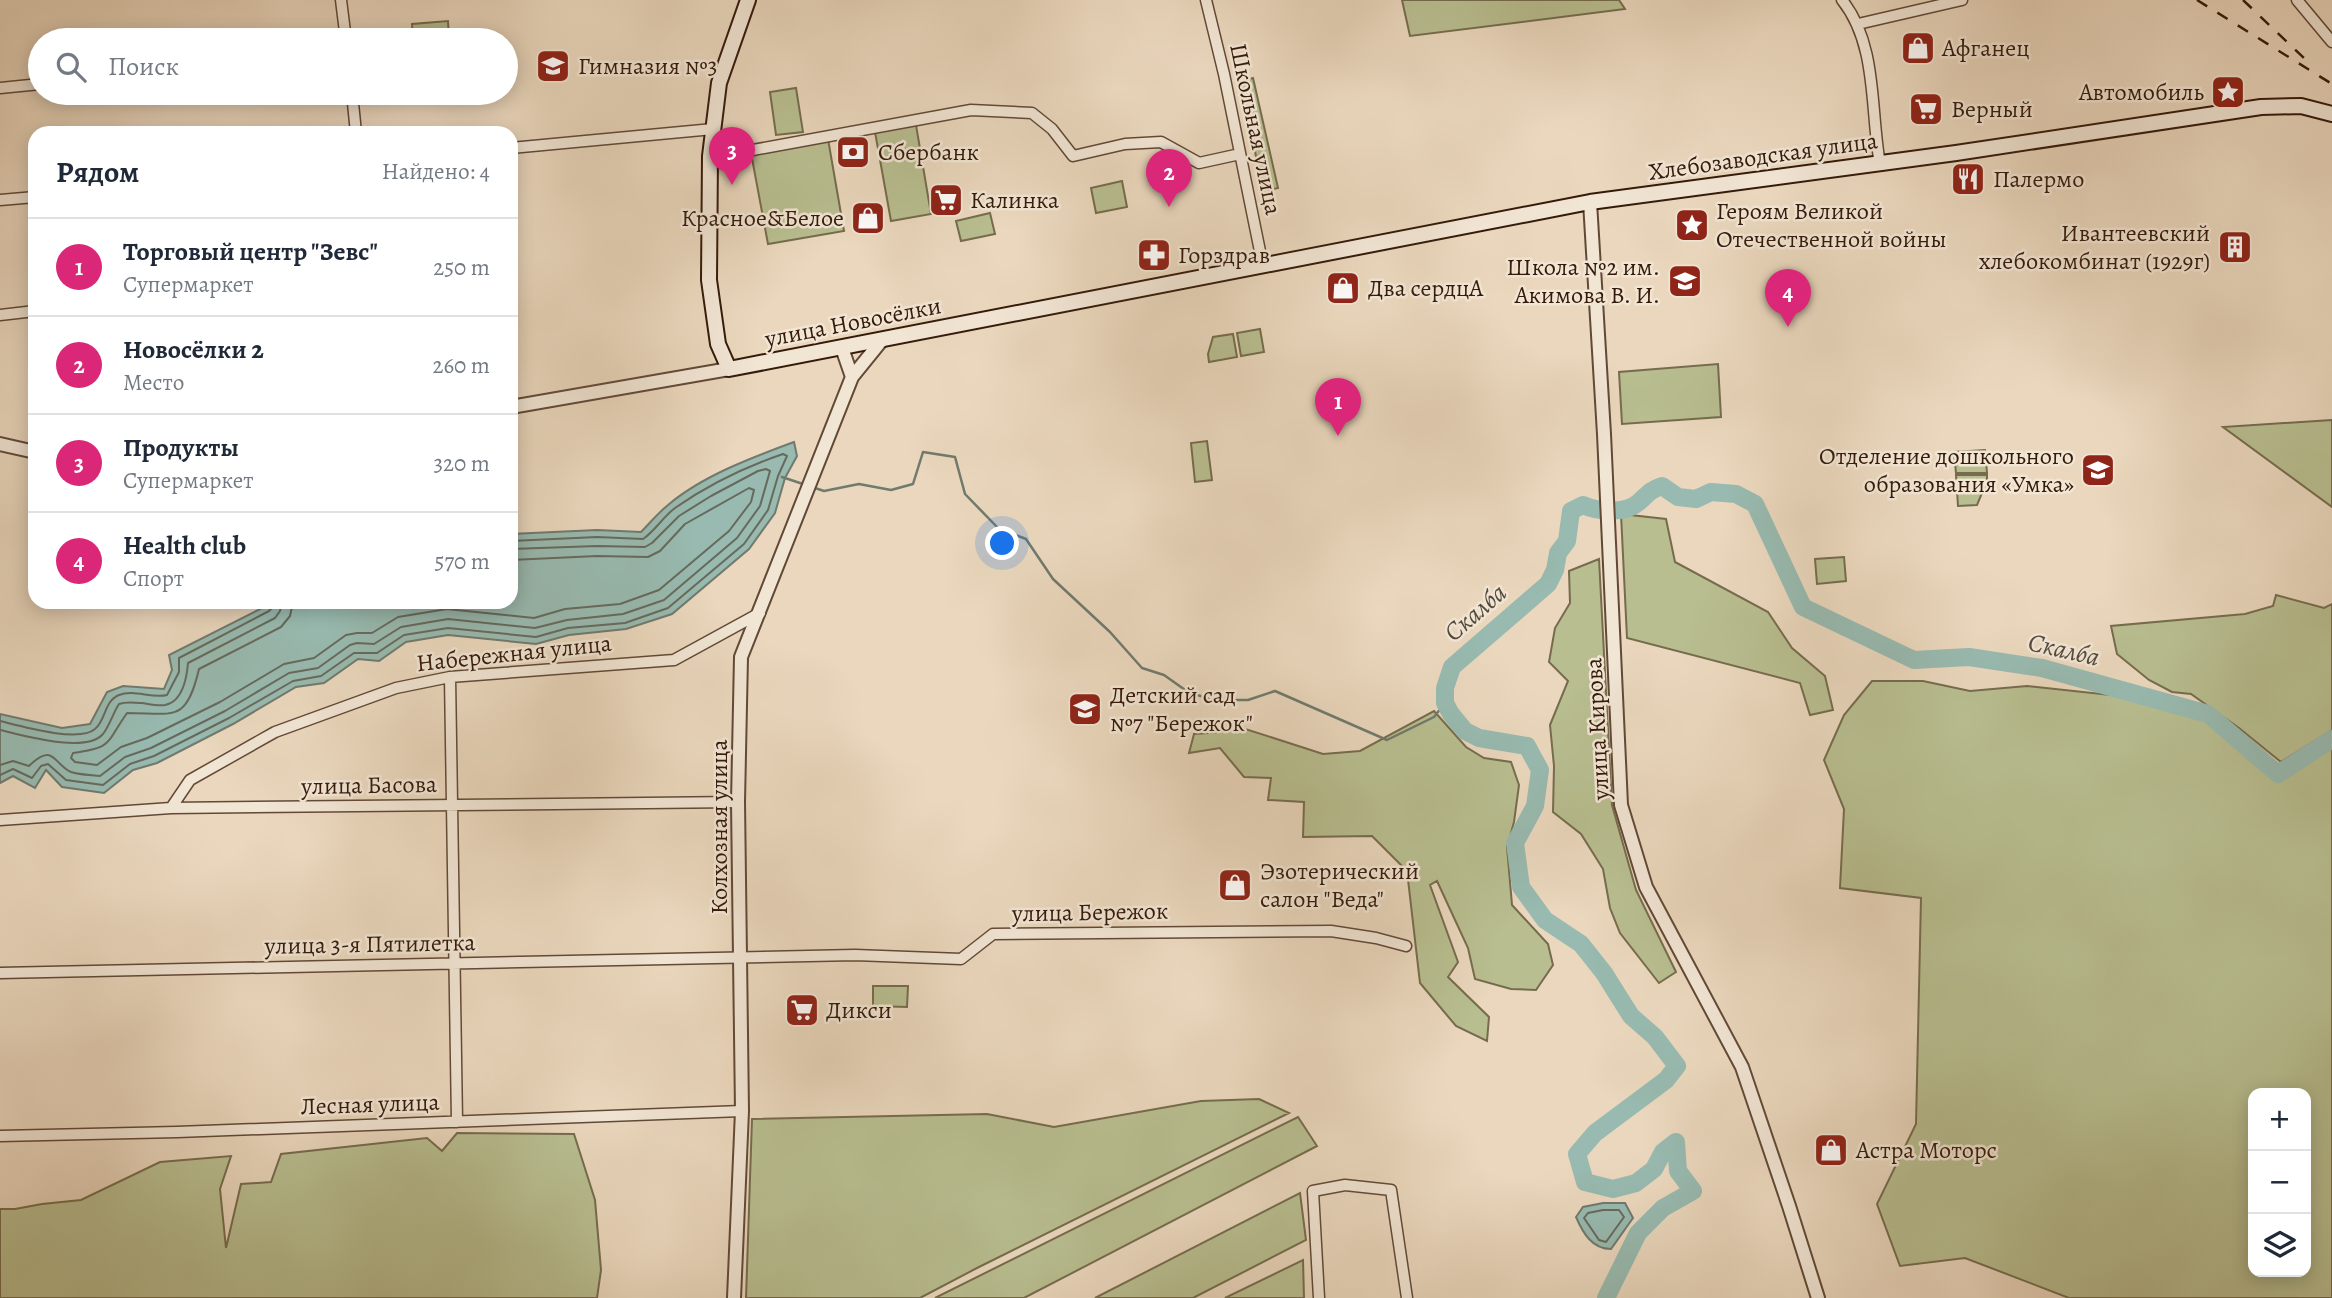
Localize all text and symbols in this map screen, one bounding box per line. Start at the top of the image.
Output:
search box [28,28,518,105]
shop icon: Афганец [1899,29,1937,67]
place label: Афганец [1941,32,2030,64]
street label: Школьная улица [1222,40,1290,218]
school or university icon: Гимназия №3 [534,47,572,85]
icon: search [52,48,90,86]
text: Поиск [108,49,179,84]
place label: Гимназия №3 [578,50,718,82]
place icon: Автомобиль [2209,73,2247,111]
place label: Автомобиль [2078,76,2205,108]
supermarket icon: Верный [1907,90,1945,128]
place label: Верный [1951,93,2033,125]
street label: Хлебозаводская улица [1646,124,1880,188]
pin: 3 [709,127,755,185]
bank icon: Сбербанк [834,133,872,171]
place label: Сбербанк [878,136,979,168]
pin: 2 [1146,149,1192,207]
text: Рядом [56,152,139,192]
text: Найдено: 4 [382,156,490,187]
restaurant icon: Палермо [1949,160,1987,198]
place label: Палермо [1993,163,2084,195]
supermarket icon: Калинка [927,181,965,219]
place label: Калинка [970,184,1059,216]
place label: Героям Великой Отечественной войны [1716,195,1947,255]
shop icon: Красное&Белое [849,199,887,237]
place label: Красное&Белое [681,202,844,234]
place icon: Героям Великой Отечественной войны [1673,206,1711,244]
place label: Ивантеевский хлебокомбинат (1929г) [1979,217,2210,277]
building icon: Ивантеевский хлебокомбинат (1929г) [2216,228,2254,266]
text: Торговый центр "Зевс" [123,234,378,269]
pharmacy icon: Горздрав [1135,236,1173,274]
place label: Горздрав [1178,239,1270,271]
place label: Школа №2 им. Акимова В. И. [1506,251,1660,311]
text: 1 [75,252,83,283]
text: 250 m [433,252,490,283]
school or university icon: Школа №2 им. Акимова В. И. [1666,262,1704,300]
text: Супермаркет [123,269,254,300]
shop icon: Два сердцА [1324,269,1362,307]
pin: 4 [1765,269,1811,327]
place label: Два сердцА [1368,272,1484,304]
street label: улица Новосёлки [761,289,944,355]
text: Новосёлки 2 [123,332,264,367]
text: 2 [73,350,85,381]
text: 260 m [432,350,490,381]
text: Место [123,367,184,398]
pin: 1 [1315,378,1361,436]
text: Продукты [123,430,239,465]
place label: Отделение дошкольного образования «Умка» [1819,440,2074,500]
text: 3 [74,448,84,479]
text: 320 m [434,448,490,479]
school or university icon: Отделение дошкольного образования «Умка» [2079,451,2117,489]
text: Супермаркет [123,465,254,496]
your location [985,526,1019,560]
text: Health club [123,528,246,563]
text: 4 [74,546,84,577]
text: 570 m [435,546,490,577]
text: Спорт [123,563,184,594]
water label: Скалба [1437,575,1514,649]
water label: Скалба [2025,624,2103,675]
street label: Набережная улица [415,627,613,679]
street label: улица Кирова [1577,657,1617,802]
place label: Детский сад №7 "Бережок" [1110,679,1253,739]
school or university icon: Детский сад №7 "Бережок" [1066,690,1104,728]
street label: Колхозная улица [703,739,735,915]
street label: улица Басова [300,768,437,802]
place label: Эзотерический салон "Веда" [1260,855,1419,915]
shop icon: Эзотерический салон "Веда" [1216,866,1254,904]
street label: улица Бережок [1010,895,1169,929]
street label: улица 3-я Пятилетка [263,926,476,962]
supermarket icon: Дикси [783,991,821,1029]
place label: Дикси [826,994,892,1026]
street label: Лесная улица [300,1086,440,1122]
map controls [2248,1088,2311,1277]
button: + [2248,1088,2311,1151]
shop icon: Астра Моторс [1812,1131,1850,1169]
place label: Астра Моторс [1855,1134,1997,1166]
button: − [2248,1151,2311,1214]
button: layers [2248,1214,2311,1277]

